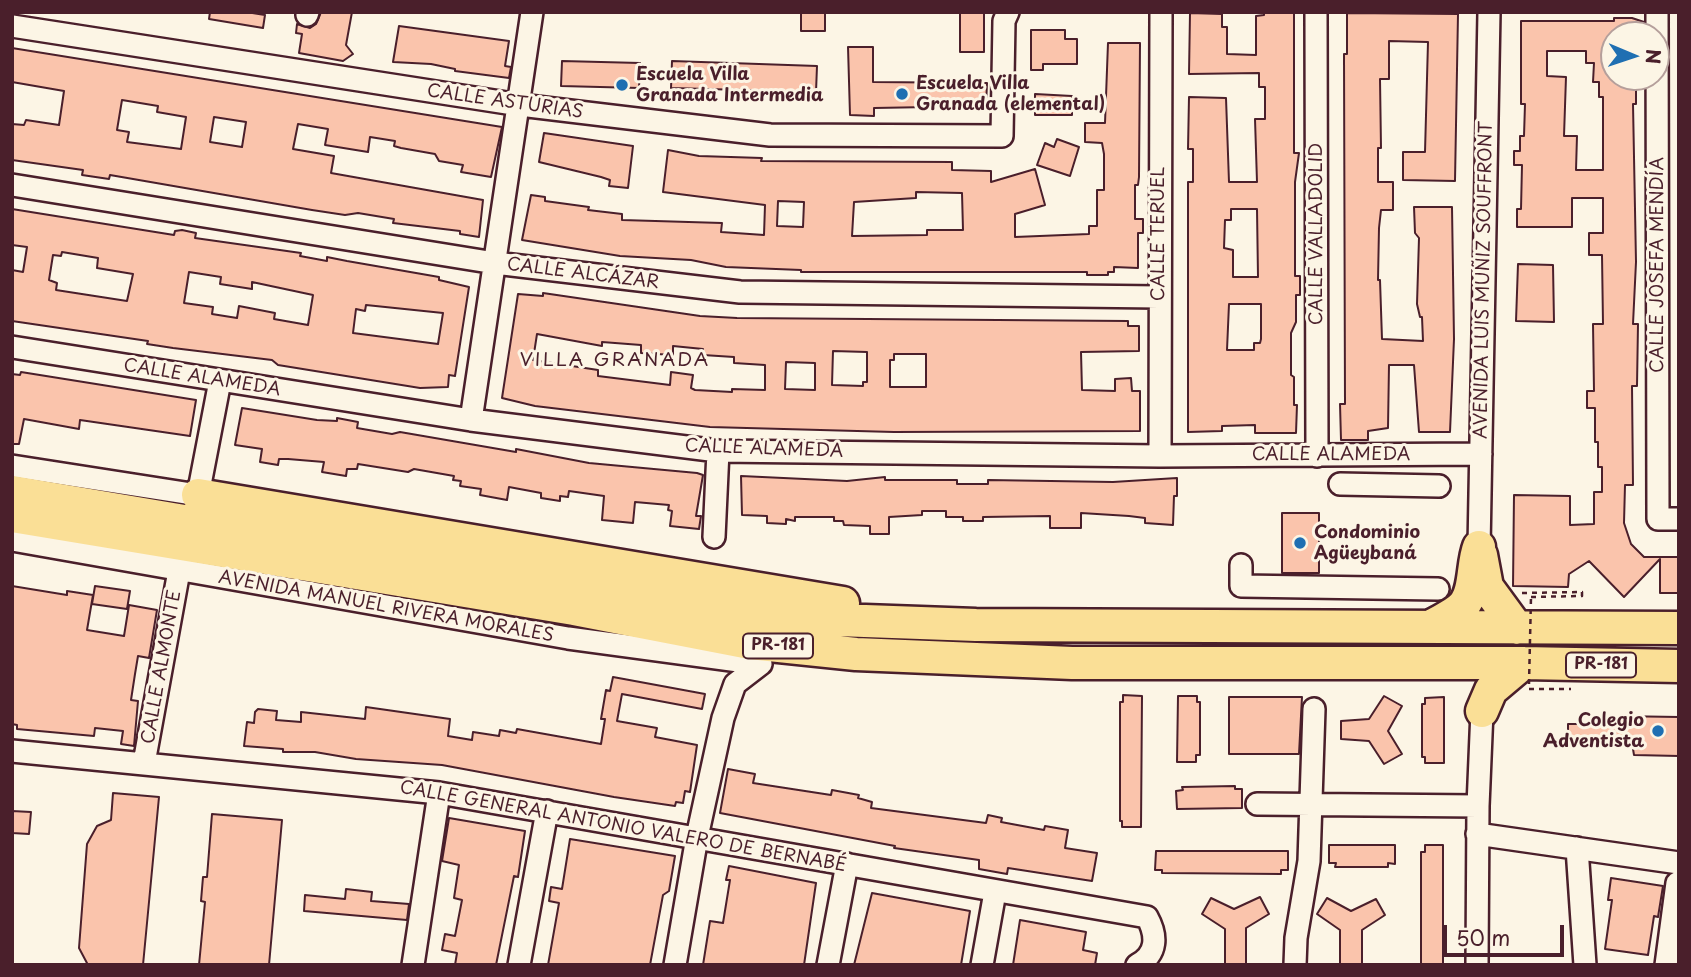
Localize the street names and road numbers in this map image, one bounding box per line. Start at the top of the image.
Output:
street label: CALLE ASTURIAS [425,80,585,124]
street label: AVENIDA LUIS MUÑIZ SOUFFRONT [1470,121,1498,439]
street label: CALLE VALLADOLID [1306,143,1328,325]
street label: CALLE JOSEFA MENDÍA [1647,157,1669,373]
street label: CALLE TERUEL [1148,167,1170,301]
street label: CALLE ALCÁZAR [506,254,660,294]
street label: CALLE ALAMEDA [122,355,282,401]
street label: CALLE ALAMEDA [684,435,844,463]
street label: CALLE ALAMEDA [1252,444,1410,466]
street label: AVENIDA MANUEL RIVERA MORALES [217,567,555,647]
street label: CALLE ALMONTE [138,588,186,746]
road number: PR-181 [743,634,813,659]
road number: PR-181 [1566,652,1636,678]
street label: CALLE GENERAL ANTONIO VALERO DE BERNABÉ [398,777,848,877]

